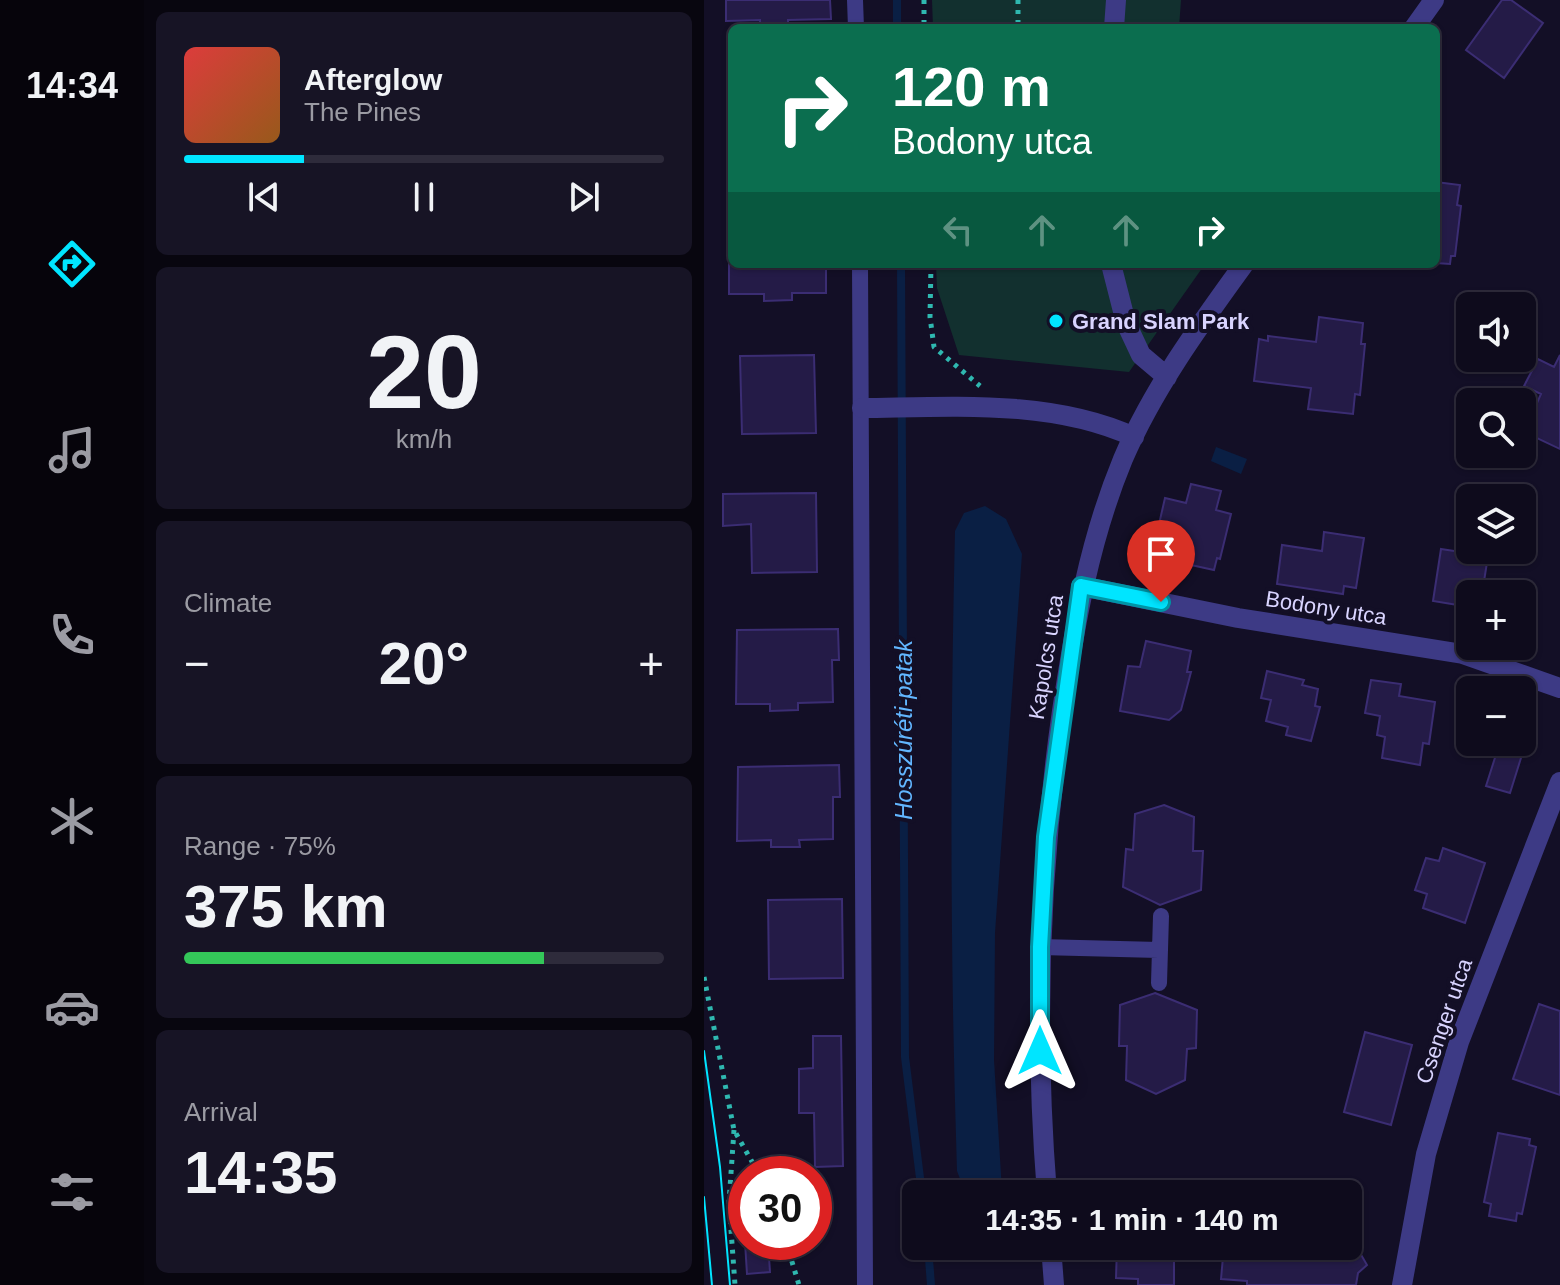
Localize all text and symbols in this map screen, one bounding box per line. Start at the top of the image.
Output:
text: 120 m [892,55,1051,118]
icon: right [760,56,864,160]
text: Afterglow [304,63,442,96]
text: 14:34 [26,65,118,106]
text: The Pines [304,97,421,127]
text: Bodony utca [892,121,1092,162]
icon: previous [242,175,286,219]
icon: pause [402,175,446,219]
icon: next [562,175,606,219]
icon: left [936,208,980,252]
icon: ahead [1020,208,1064,252]
icon: ahead [1104,208,1148,252]
icon: right [1188,208,1232,252]
icon: directions [44,236,100,292]
map controls [1456,292,1536,756]
button: sound [1456,292,1536,372]
place label: Grand Slam Park [1072,309,1250,334]
marker: Grand Slam Park [1047,312,1065,330]
text: 20 [366,314,482,430]
button: search [1456,388,1536,468]
icon: music [44,422,100,478]
text: km/h [396,424,452,454]
button: layers [1456,484,1536,564]
pin [1127,520,1195,602]
icon: arrive [1139,532,1183,576]
button: + [1456,580,1536,660]
street label: Bodony utca [1264,586,1389,630]
text: Climate [184,588,272,618]
street label: Kapolcs utca [1024,592,1068,721]
icon: phone [44,607,100,663]
text: 20° [379,630,469,697]
water label: Hosszúréti-patak [890,638,917,820]
text: − [184,639,210,688]
text: + [638,639,664,688]
button: − [1456,676,1536,756]
icon: climate [44,793,100,849]
text: Range · 75% [184,831,336,861]
text: 375 km [184,873,388,940]
street label: Csenger utca [1411,954,1477,1087]
icon: car [44,979,100,1035]
position arrow [998,1009,1082,1093]
text: Arrival [184,1097,258,1127]
text: 14:35 [184,1139,337,1206]
speed limit sign: 30 [728,1156,832,1260]
icon: filters [44,1164,100,1220]
text: 14:35 · 1 min · 140 m [985,1203,1279,1236]

